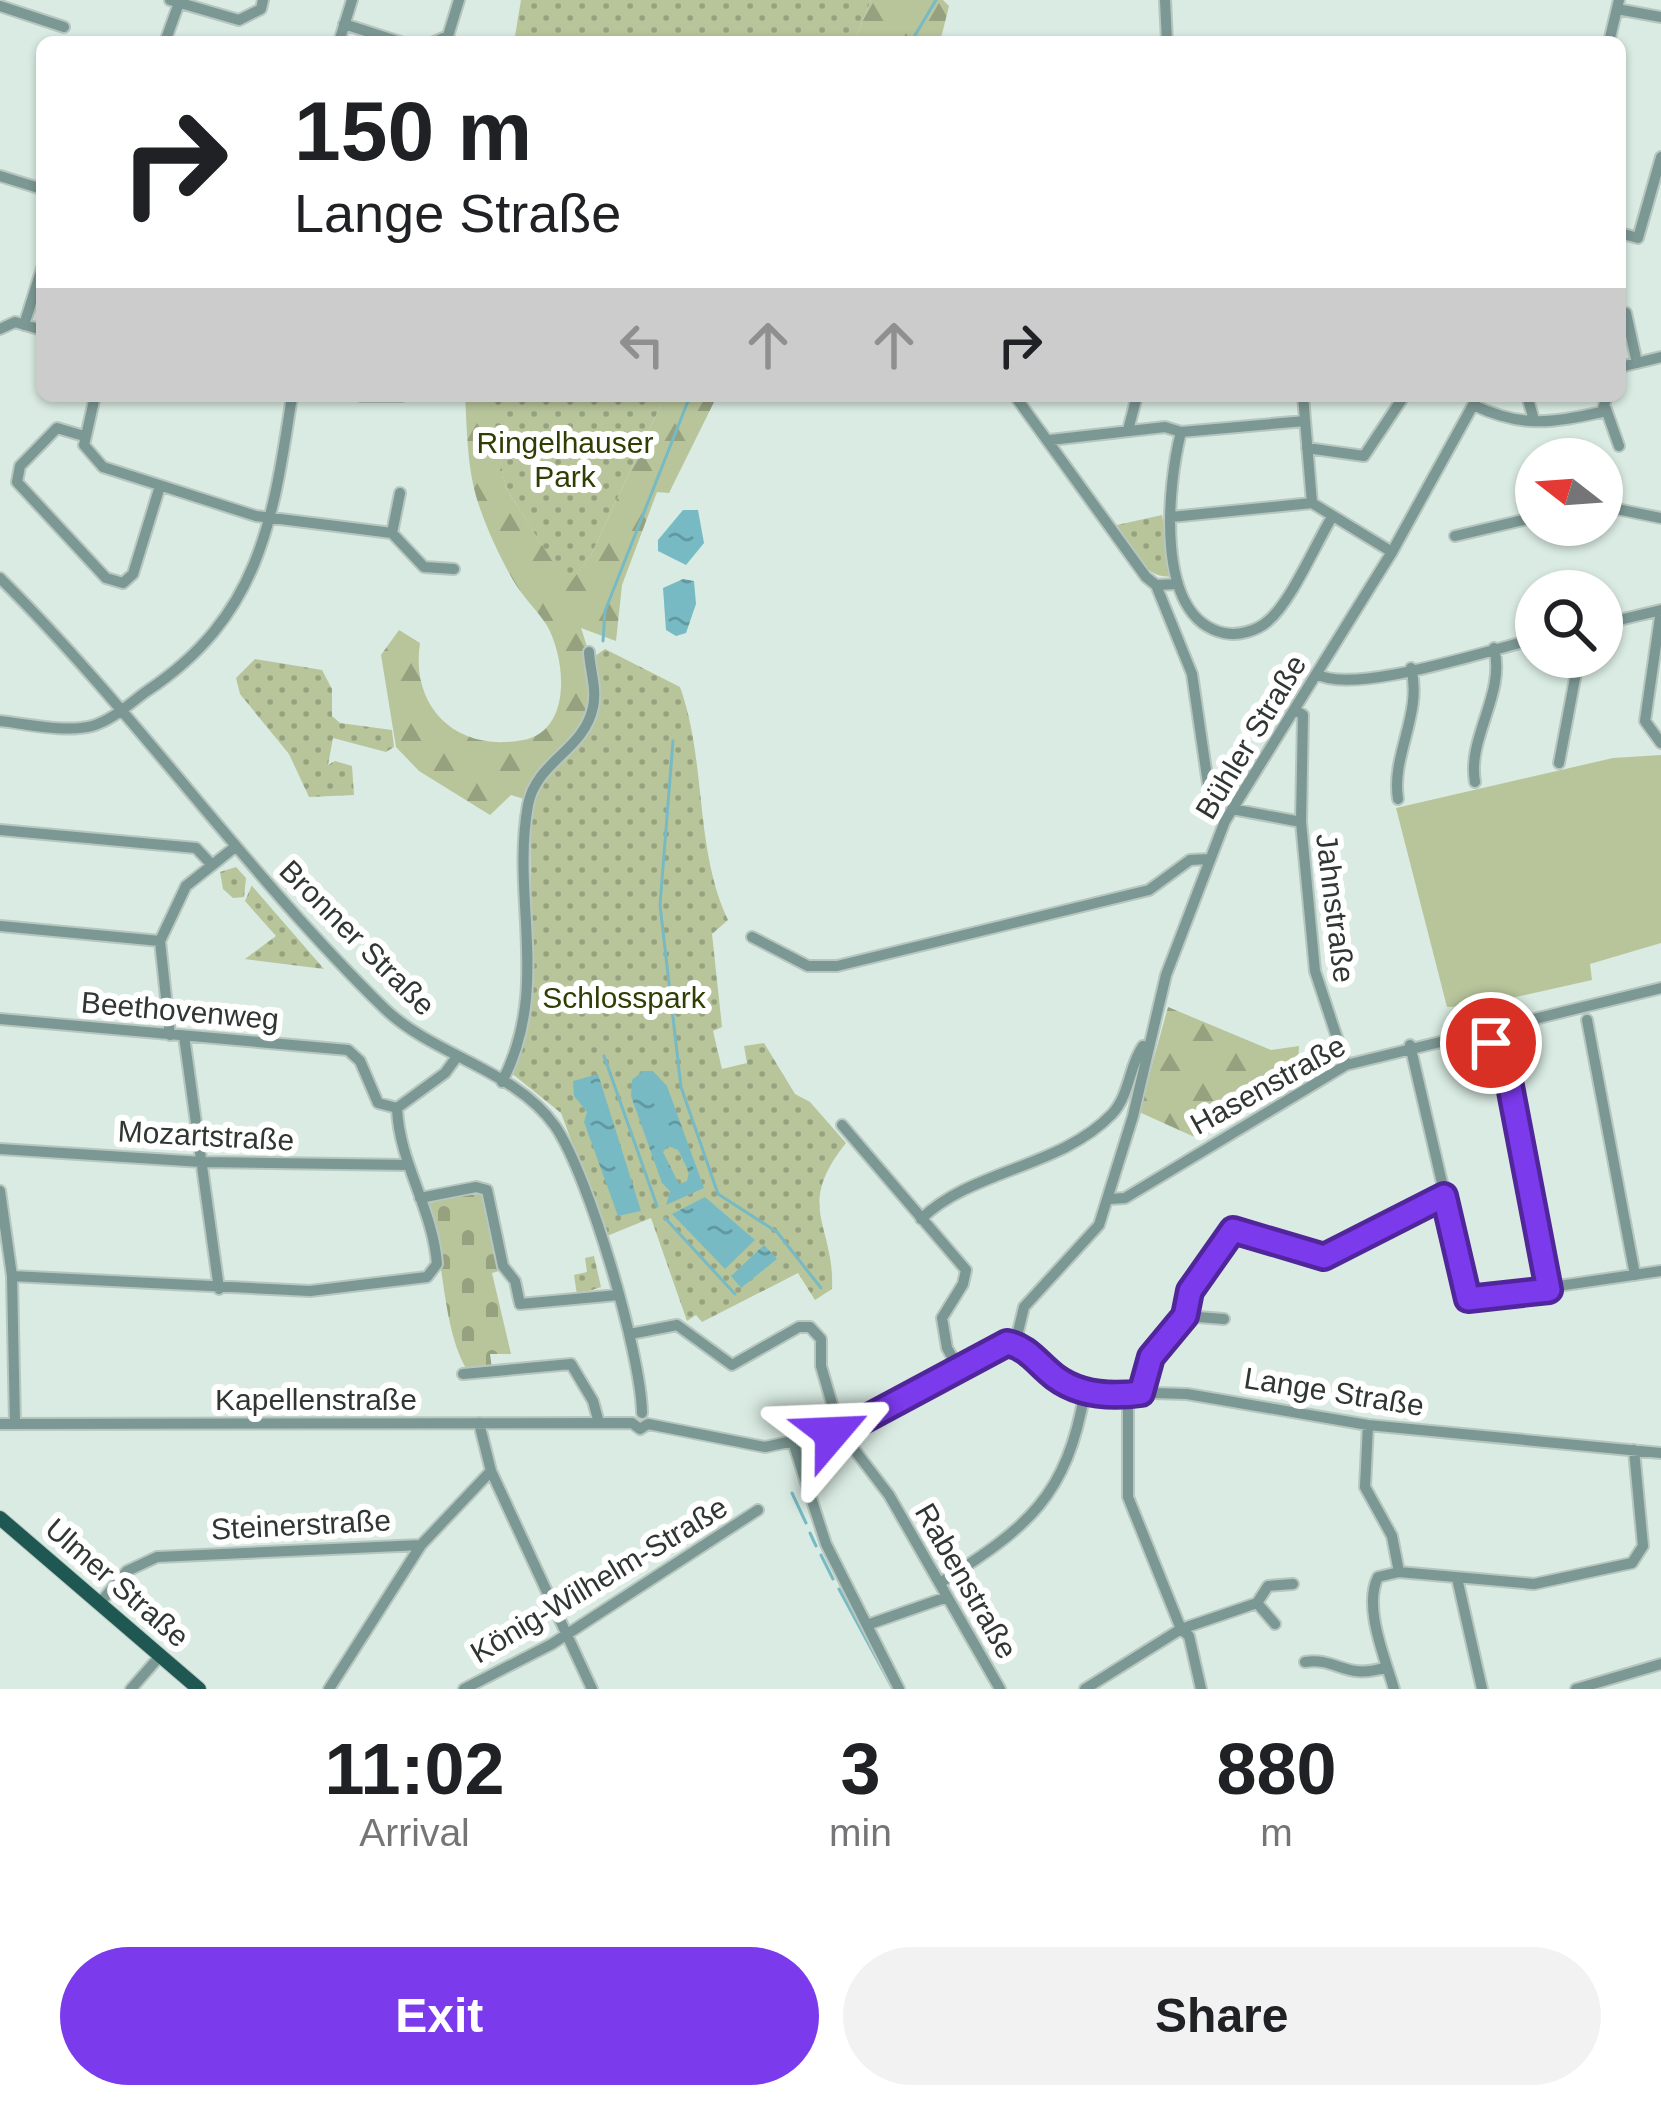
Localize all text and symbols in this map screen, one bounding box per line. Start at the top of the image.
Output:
icon: right [96,84,252,240]
text: 150 m [294,84,532,178]
text: Lange Straße [294,183,621,243]
icon: left [609,312,675,378]
icon: ahead [735,312,801,378]
icon: ahead [861,312,927,378]
icon: right [987,312,1053,378]
park label: Ringelhauser Park [477,426,653,493]
north arrow [1515,438,1623,546]
map controls [1515,438,1623,678]
button: search [1515,570,1623,678]
street label: Bühler Straße [1189,649,1312,825]
street label: Jahnstraße [1310,831,1361,984]
street label: Bronner Straße [273,853,442,1022]
park label: Schlosspark [542,981,707,1014]
street label: Beethovenweg [80,985,280,1036]
pin [1440,992,1542,1094]
icon: arrive [1458,1010,1524,1076]
street label: Hasenstraße [1185,1028,1351,1141]
street label: Mozartstraße [117,1114,295,1157]
street label: Lange Straße [1242,1361,1426,1422]
position arrow [769,1370,895,1496]
street label: Kapellenstraße [215,1383,417,1416]
street label: König-Wilhelm-Straße [464,1490,733,1669]
street label: Rabenstraße [909,1497,1024,1664]
street label: Steinerstraße [210,1503,392,1546]
street label: Ulmer Straße [39,1512,195,1654]
text: 11:02 [324,1729,505,1809]
text: 3 [840,1729,881,1809]
text: 880 [1216,1729,1337,1809]
text: Arrival [359,1811,470,1854]
text: min [829,1811,892,1854]
text: m [1260,1811,1293,1854]
button: Exit [60,1947,819,2085]
button: Share [843,1947,1601,2085]

